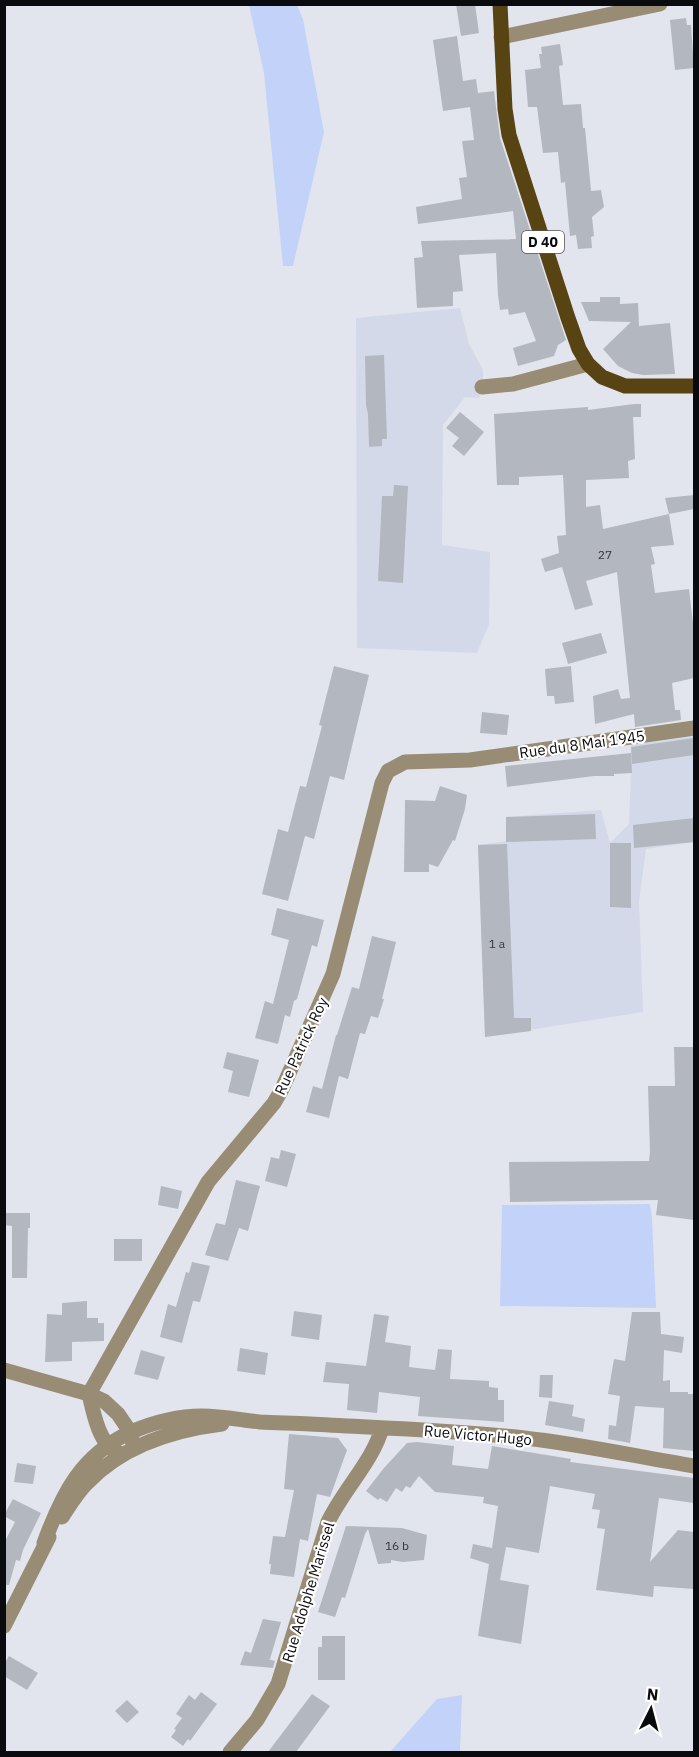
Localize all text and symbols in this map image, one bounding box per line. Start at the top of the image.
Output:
road number: D 40 [522,231,564,253]
house number: 27 [598,547,612,562]
street label: Rue du 8 Mai 1945 [518,726,646,762]
house number: 1 a [489,936,506,951]
street label: Rue Patrick Roy [270,994,332,1098]
street label: Rue Victor Hugo [423,1421,533,1449]
street label: Rue Adolphe Marissel [278,1519,338,1665]
house number: 16 b [385,1538,409,1553]
north arrow [621,1679,681,1739]
text: N [646,1684,659,1705]

